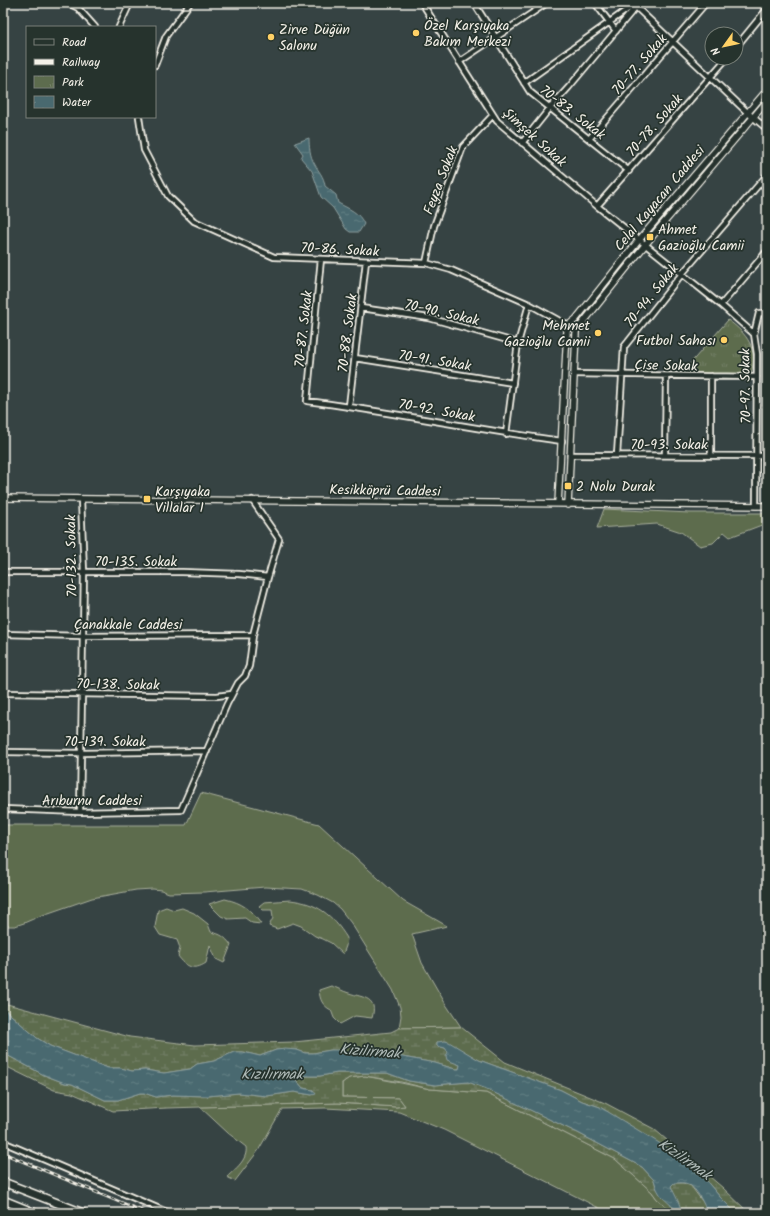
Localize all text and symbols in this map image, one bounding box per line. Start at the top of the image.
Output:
place label: Özel Karşıyaka Bakım Merkezi [424,15,511,53]
place label: Zirve Düğün Salonu [279,19,350,57]
legend [26,26,156,118]
north arrow [704,26,744,66]
marker: Özel Karşıyaka Bakım Merkezi [411,28,421,38]
street label: 70-77. Sokak [607,29,673,100]
marker: Zirve Düğün Salonu [266,32,276,42]
text: Road [62,33,87,52]
text: N [707,43,726,59]
text: Railway [62,53,100,72]
text: Park [62,73,84,92]
street label: 70-83. Sokak [535,80,611,146]
street label: 70-78. Sokak [621,89,689,162]
text: Water [62,93,92,112]
street label: Şimşek Sokak [497,103,572,173]
street label: Celal Kayacan Caddesi [609,140,711,256]
street label: Feyza Sokak [418,142,464,218]
place label: Ahmet Gazioğlu Camii [658,219,745,257]
marker: Ahmet Gazioğlu Camii [645,232,655,242]
street label: 70-86. Sokak [300,237,380,263]
street label: 70-94. Sokak [619,259,685,332]
street label: 70-87. Sokak [289,289,319,369]
street label: 70-88. Sokak [332,292,364,374]
street label: 70-90. Sokak [402,294,482,332]
place label: Mehmet Gazioğlu Camii [504,315,591,353]
marker: Mehmet Gazioğlu Camii [593,328,603,338]
place label: Futbol Sahası [636,330,716,352]
marker: Futbol Sahası [719,335,729,345]
street label: 70-91. Sokak [397,344,473,378]
street label: 70-97. Sokak [734,348,758,424]
street label: Çise Sokak [634,354,698,378]
street label: 70-92. Sokak [397,393,477,429]
street label: 70-93. Sokak [630,434,708,456]
place label: 2 Nolu Durak [576,476,655,498]
street label: Kesikköprü Caddesi [329,479,442,503]
place label: Karşıyaka Villalar 1 [155,481,210,519]
marker: 2 Nolu Durak [563,481,573,491]
marker: Karşıyaka Villalar 1 [142,494,152,504]
street label: 70-132. Sokak [60,514,84,598]
street label: 70-135. Sokak [95,551,178,573]
street label: Çanakkale Caddesi [74,614,183,636]
street label: 70-138. Sokak [76,673,160,697]
street label: 70-139. Sokak [64,731,146,753]
street label: Arıburnu Caddesi [42,790,143,812]
water label: Kizilirmak [339,1038,403,1066]
water label: Kızılırmak [241,1063,305,1087]
water label: Kizilirmak [653,1133,718,1188]

